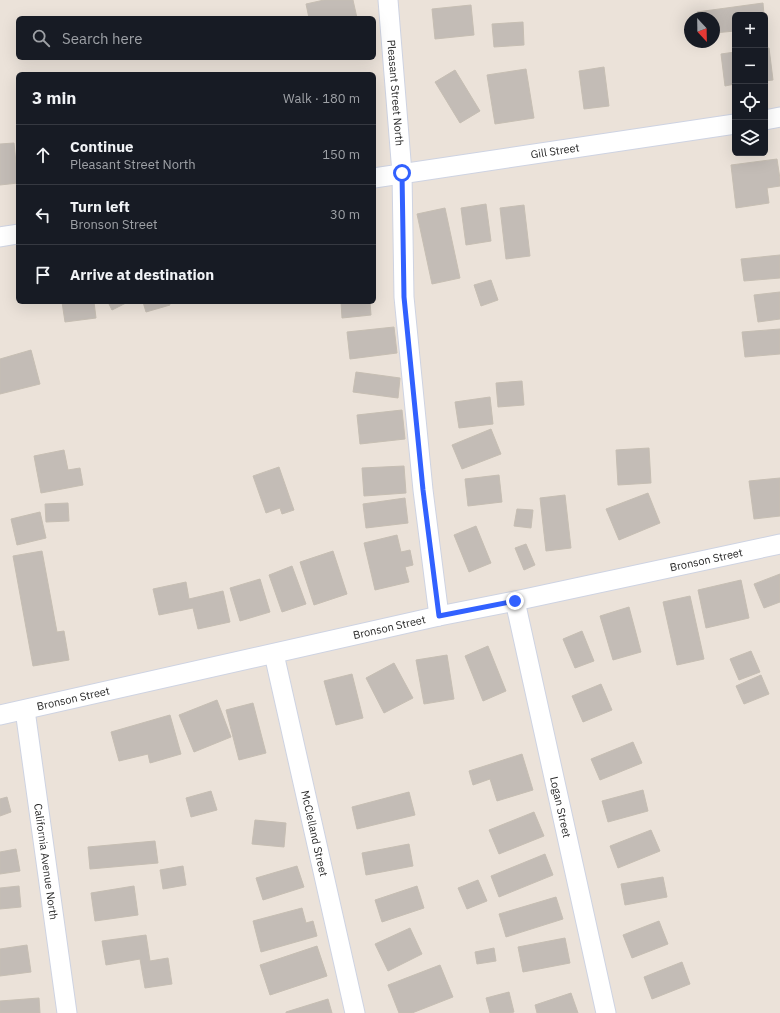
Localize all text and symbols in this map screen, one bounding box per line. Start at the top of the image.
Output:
north arrow [684,12,720,48]
map controls [732,12,768,156]
button: + [732,12,768,48]
search box [16,16,376,60]
icon: search [30,27,52,49]
text: Search here [62,29,142,48]
street label: Pleasant Street North [384,39,407,146]
button: − [732,48,768,84]
button: locate [732,84,768,120]
text: 3 min [32,87,76,109]
text: Walk · 180 m [283,90,360,107]
button: layers [732,120,768,156]
text: Continue [70,137,134,156]
street label: Gill Street [530,140,580,161]
icon: ahead [32,144,54,166]
text: 150 m [322,146,360,163]
text: Pleasant Street North [70,156,196,173]
route start [393,164,411,182]
text: Turn left [70,197,130,216]
icon: left [32,204,54,226]
text: 30 m [330,206,360,223]
text: Bronson Street [70,216,158,233]
icon: arrive [32,264,54,286]
text: Arrive at destination [70,265,214,284]
street label: Bronson Street [668,545,744,575]
route end [506,592,524,610]
street label: Bronson Street [351,612,427,642]
street label: Bronson Street [35,683,111,713]
street label: Logan Street [547,775,574,839]
street label: McClelland Street [298,789,331,878]
street label: California Avenue North [31,803,61,921]

